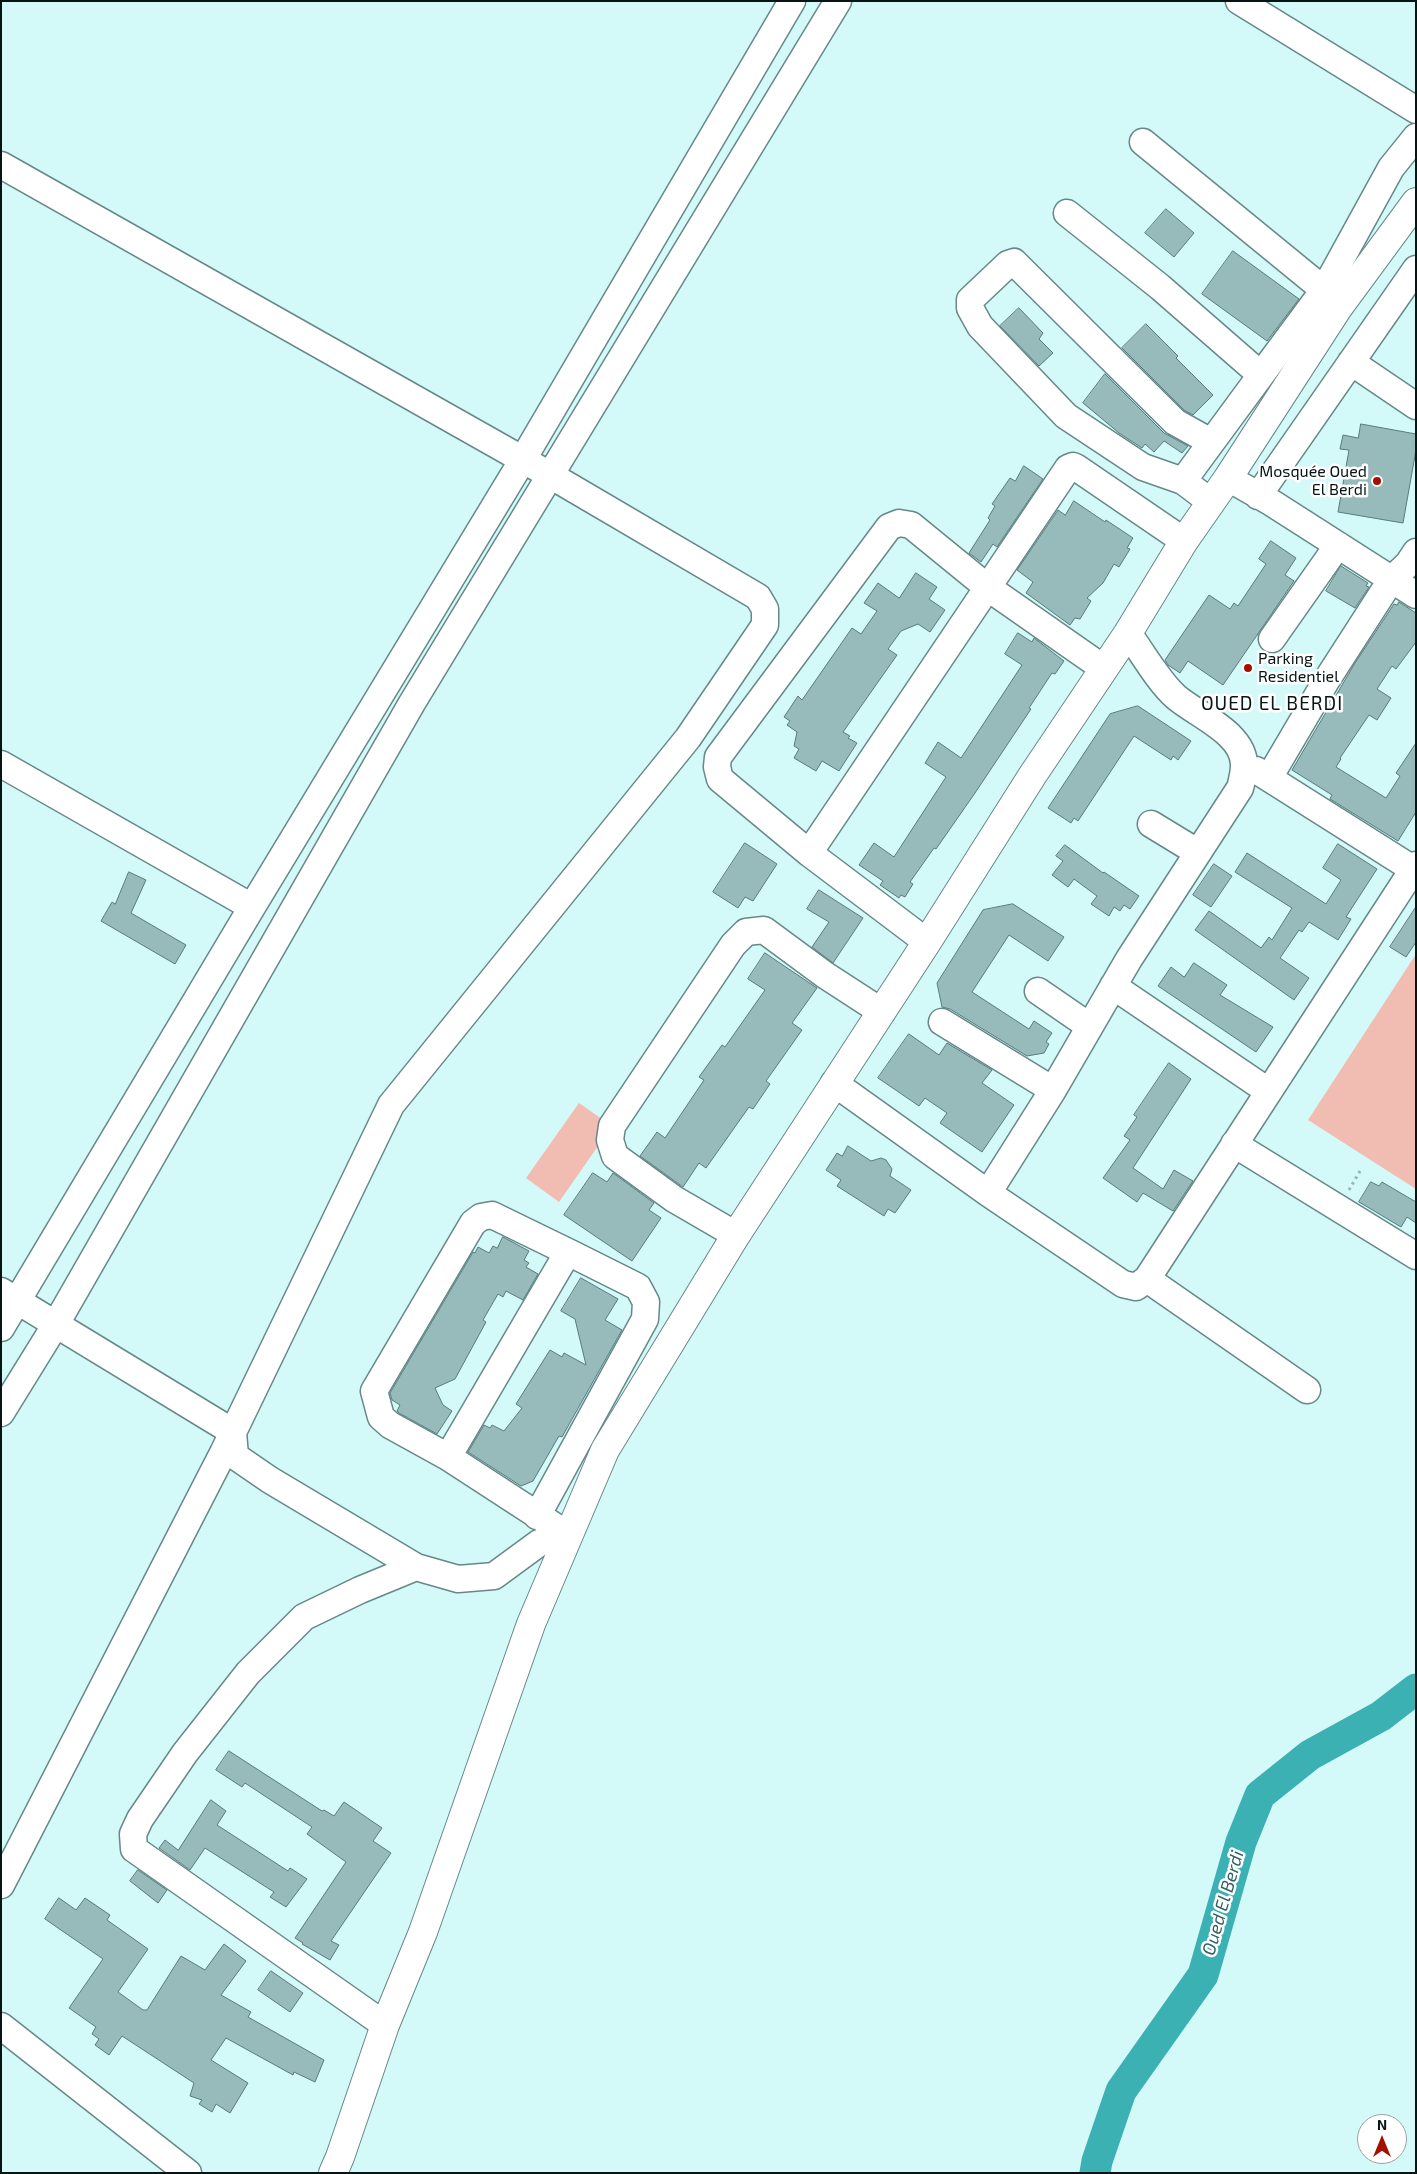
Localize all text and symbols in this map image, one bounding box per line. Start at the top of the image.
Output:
place label: Mosquée Oued El Berdi [1259,462,1367,500]
marker: Mosquée Oued El Berdi [1371,475,1383,487]
place label: Parking Residentiel [1258,649,1339,687]
marker: Parking Residentiel [1242,662,1254,674]
district label: OUED EL BERDI [1199,693,1345,715]
water label: Oued El Berdi [1198,1848,1248,1958]
north arrow [1357,2114,1407,2164]
text: N [1377,2116,1387,2133]

